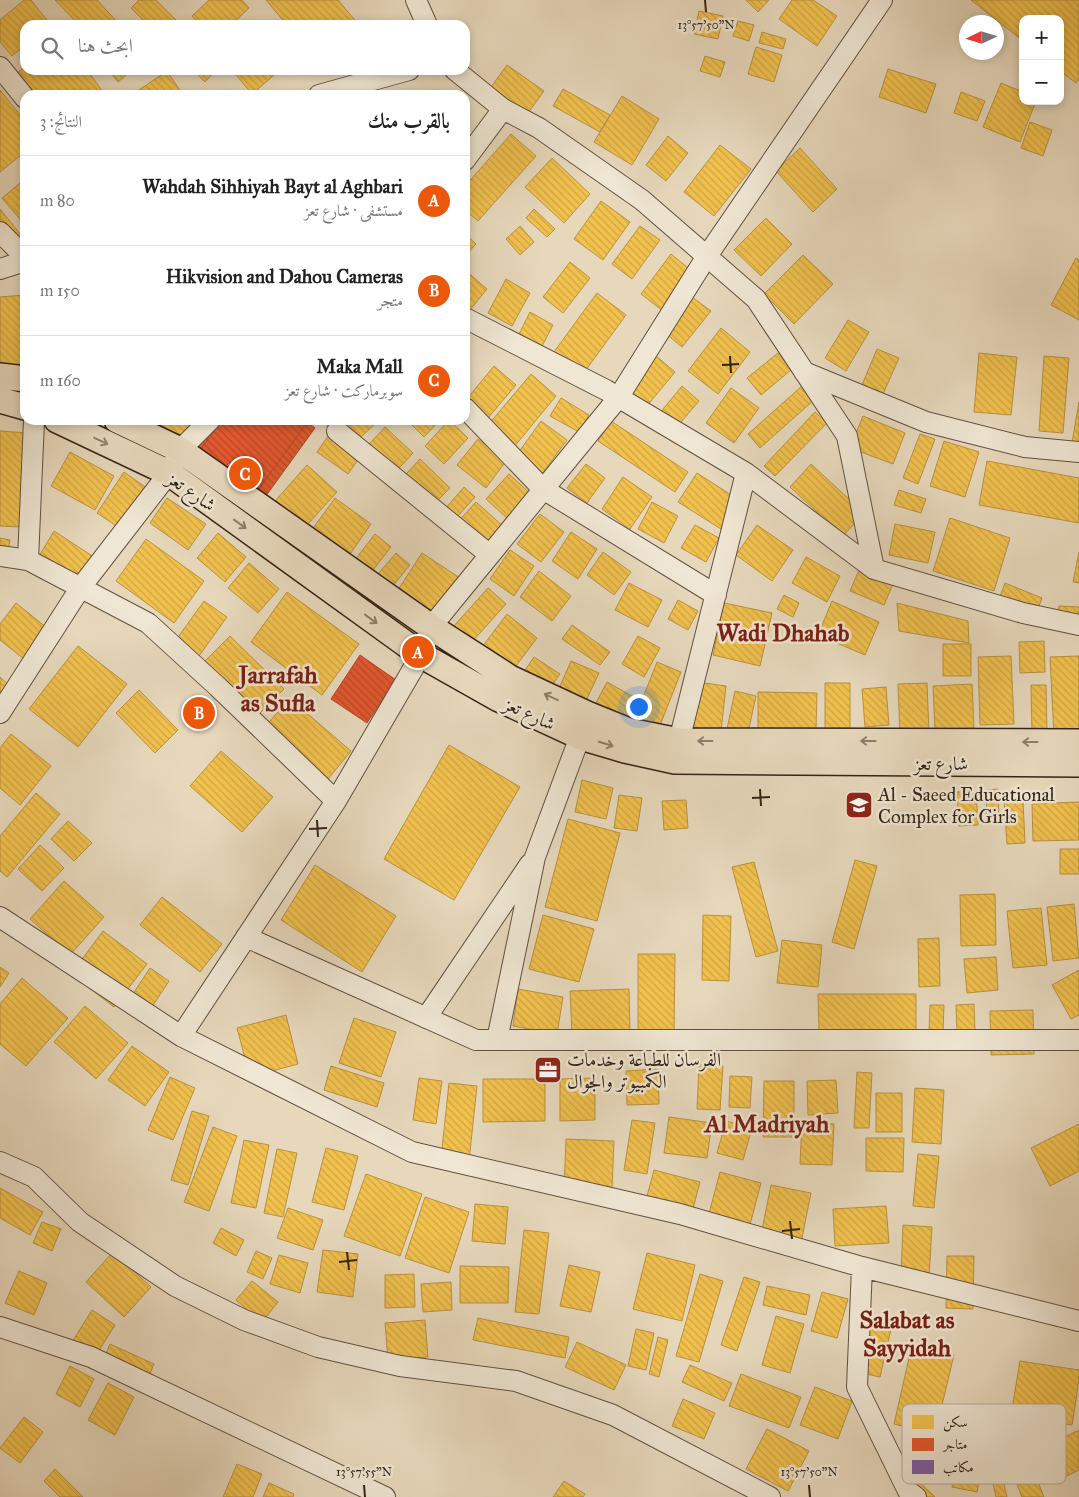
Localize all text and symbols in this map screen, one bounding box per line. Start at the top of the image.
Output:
north arrow [959,15,1004,60]
map controls [1019,15,1064,105]
button: + [1019,15,1064,60]
text: 13°57'50"N [677,18,735,32]
search box [20,20,470,75]
icon: search [38,34,66,62]
text: ابحث هنا [78,34,133,57]
button: − [1019,60,1064,105]
text: بالقرب منك [368,108,450,134]
text: النتائج: 3 [40,112,82,131]
text: Wahdah Sihhiyah Bayt al Aghbari [142,175,403,198]
text: 80 m [40,191,75,210]
text: A [429,191,439,210]
text: مستشفى · شارع تعز [304,201,403,220]
text: Hikvision and Dahou Cameras [166,265,403,288]
text: 150 m [40,281,80,300]
text: B [429,281,439,300]
text: متجر [378,291,403,310]
text: Maka Mall [317,355,403,378]
text: 160 m [40,371,81,390]
text: C [429,371,439,390]
text: سوبرماركت · شارع تعز [285,381,403,400]
one-way arrow [93,437,108,446]
pin: C [229,455,261,493]
street label: شارع تعز [159,465,220,520]
one-way arrow [233,519,247,529]
one-way arrow [364,614,378,624]
district label: Wadi Dhahab [716,618,850,648]
pin: A [402,633,434,671]
district label: Jarrafah as Sufla [236,660,318,718]
street label: شارع تعز [497,691,559,739]
one-way arrow [544,692,559,701]
pin: B [183,694,215,732]
your location [626,694,652,720]
one-way arrow [698,736,714,746]
one-way arrow [860,736,876,746]
one-way arrow [1023,737,1039,747]
one-way arrow [598,740,614,750]
street label: شارع تعز [912,752,968,779]
place label: Al - Saeed Educational Complex for Girls [877,783,1056,828]
school or university icon: Al - Saeed Educational Complex for Girls [844,790,874,820]
place label: الفرسان للطباعة وخدمات الكمبيوتر والجوال [567,1048,721,1094]
office icon: الفرسان للطباعة وخدمات الكمبيوتر والجوال [533,1055,563,1085]
district label: Al Madriyah [703,1109,830,1139]
district label: Salabat as Sayyidah [860,1305,955,1363]
legend [902,1404,1066,1484]
text: سكن [943,1414,968,1432]
text: متاجر [941,1436,967,1453]
text: مكاتب [943,1459,974,1477]
text: 13°57'55"N [336,1465,392,1479]
text: 13°57'50"N [780,1465,838,1479]

